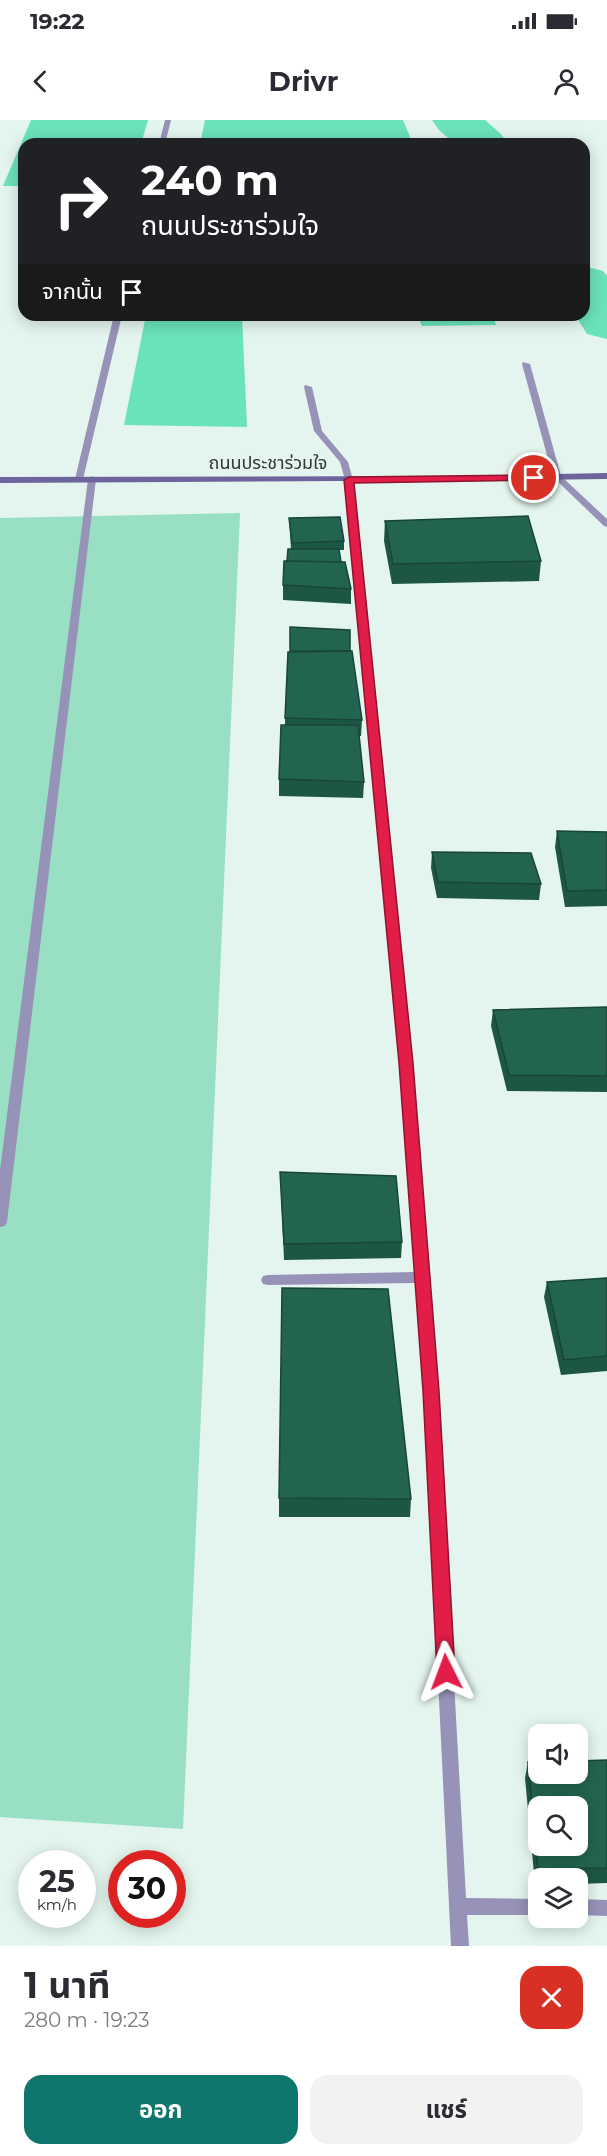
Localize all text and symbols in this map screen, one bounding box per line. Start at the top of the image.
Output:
text: 19:22 [30,8,84,35]
icon: back [24,65,57,98]
text: Drivr [269,65,338,98]
icon: person [550,65,583,98]
text: 240 m [141,154,279,206]
icon: right [42,162,120,240]
text: ถนนประชาร่วมใจ [141,209,319,242]
icon: arrive [115,276,148,309]
text: จากนั้น [42,278,103,305]
street label: ถนนประชาร่วมใจ [209,452,327,474]
pin [508,452,559,503]
icon: arrive [517,461,550,494]
position arrow [414,1640,478,1704]
map controls [528,1724,588,1928]
button: sound [528,1724,588,1784]
button: search [528,1796,588,1856]
speed limit sign: 30 [108,1850,186,1928]
text: 25 [39,1863,75,1900]
button: layers [528,1868,588,1928]
text: km/h [37,1895,77,1914]
text: 1 นาที [24,1963,110,2007]
button: close [520,1966,583,2029]
text: 280 m · 19:23 [24,2008,150,2032]
button: ออก [24,2075,298,2144]
button: แชร์ [310,2075,583,2144]

